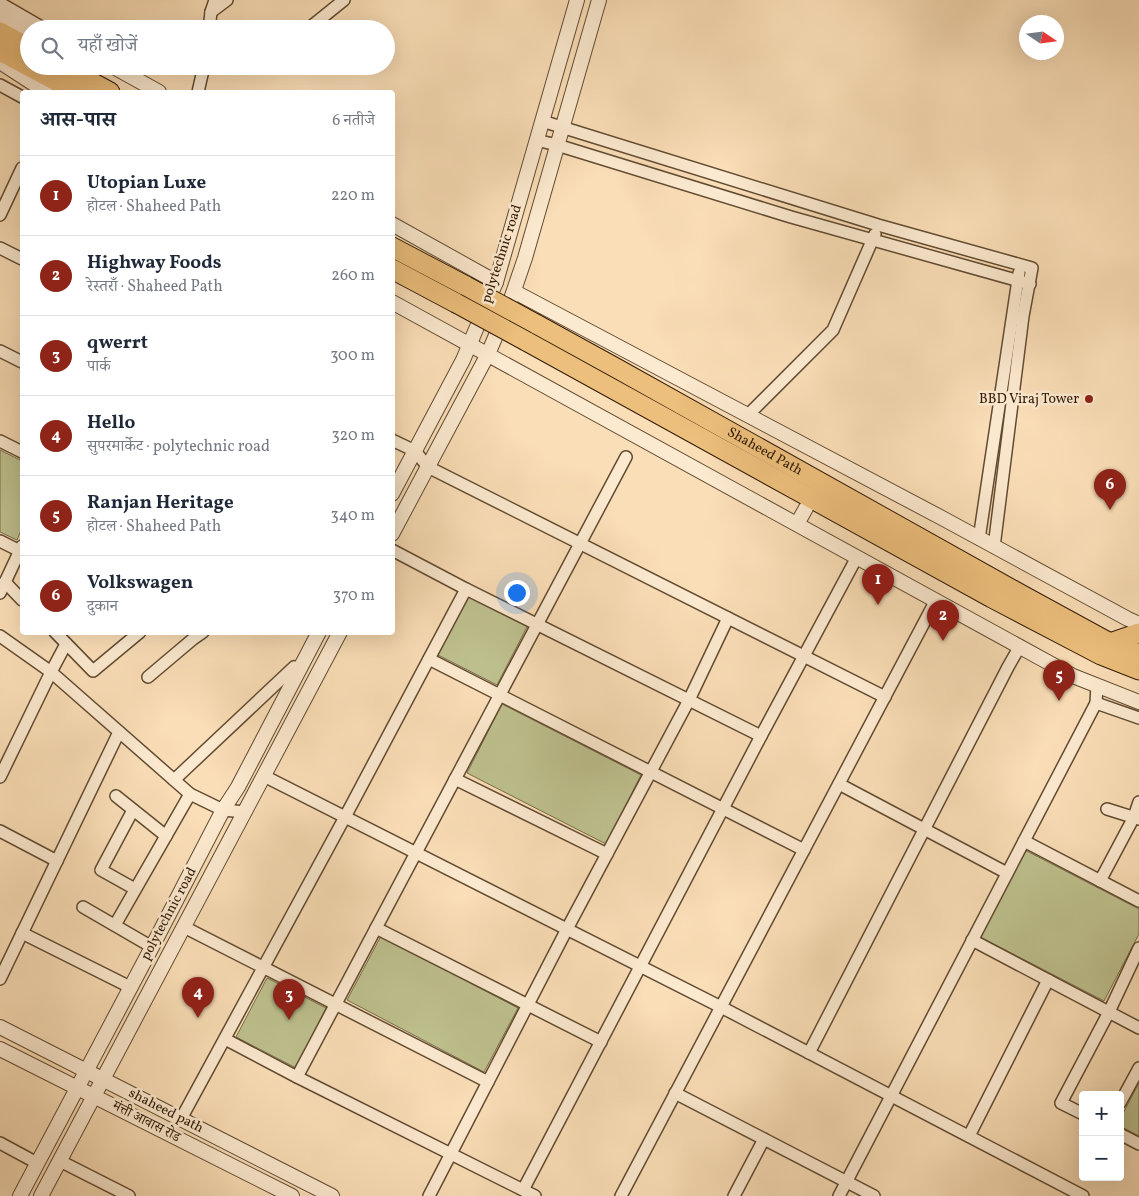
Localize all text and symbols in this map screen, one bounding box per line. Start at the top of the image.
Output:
north arrow [1019,15,1064,60]
search box [20,20,395,75]
text: यहाँ खोजें [78,33,137,59]
icon: search [38,34,66,62]
text: आस-पास [40,106,116,135]
text: 6 नतीजे [332,110,375,132]
text: Utopian Luxe [87,170,206,196]
text: 1 [53,185,59,207]
text: 220 m [331,185,375,207]
text: होटल · Shaheed Path [87,196,221,218]
street label: polytechnic road [477,202,527,306]
text: Highway Foods [87,250,222,276]
text: 2 [52,265,60,287]
text: 260 m [331,265,375,287]
text: रेस्तराँ · Shaheed Path [87,276,223,298]
text: qwerrt [87,330,148,356]
text: 3 [52,345,60,367]
text: 300 m [330,345,375,367]
text: पार्क [87,356,111,378]
place label: BBD Viraj Tower [979,390,1079,409]
marker: BBD Viraj Tower [1083,393,1095,405]
text: Hello [87,410,135,436]
street label: Shaheed Path [724,423,806,480]
text: 4 [51,425,61,447]
text: 320 m [331,425,375,447]
text: सुपरमार्केट · polytechnic road [87,436,270,458]
pin: 6 [1094,469,1126,510]
text: Ranjan Heritage [87,490,234,516]
text: 5 [52,505,60,527]
text: 340 m [331,505,375,527]
text: होटल · Shaheed Path [87,516,221,538]
pin: 1 [862,564,894,605]
text: Volkswagen [87,570,193,596]
your location [504,580,530,606]
text: 6 [52,585,60,607]
text: 370 m [333,585,375,607]
text: दुकान [87,596,118,618]
pin: 2 [927,600,959,641]
pin: 5 [1043,660,1075,701]
street label: polytechnic road [137,864,202,964]
pin: 4 [182,977,214,1018]
pin: 3 [273,979,305,1020]
street label: shaheed path [125,1084,207,1138]
map controls [1079,1091,1124,1181]
button: + [1079,1091,1124,1136]
street label: मंत्ती आवास रोड [108,1096,184,1148]
button: − [1079,1136,1124,1181]

